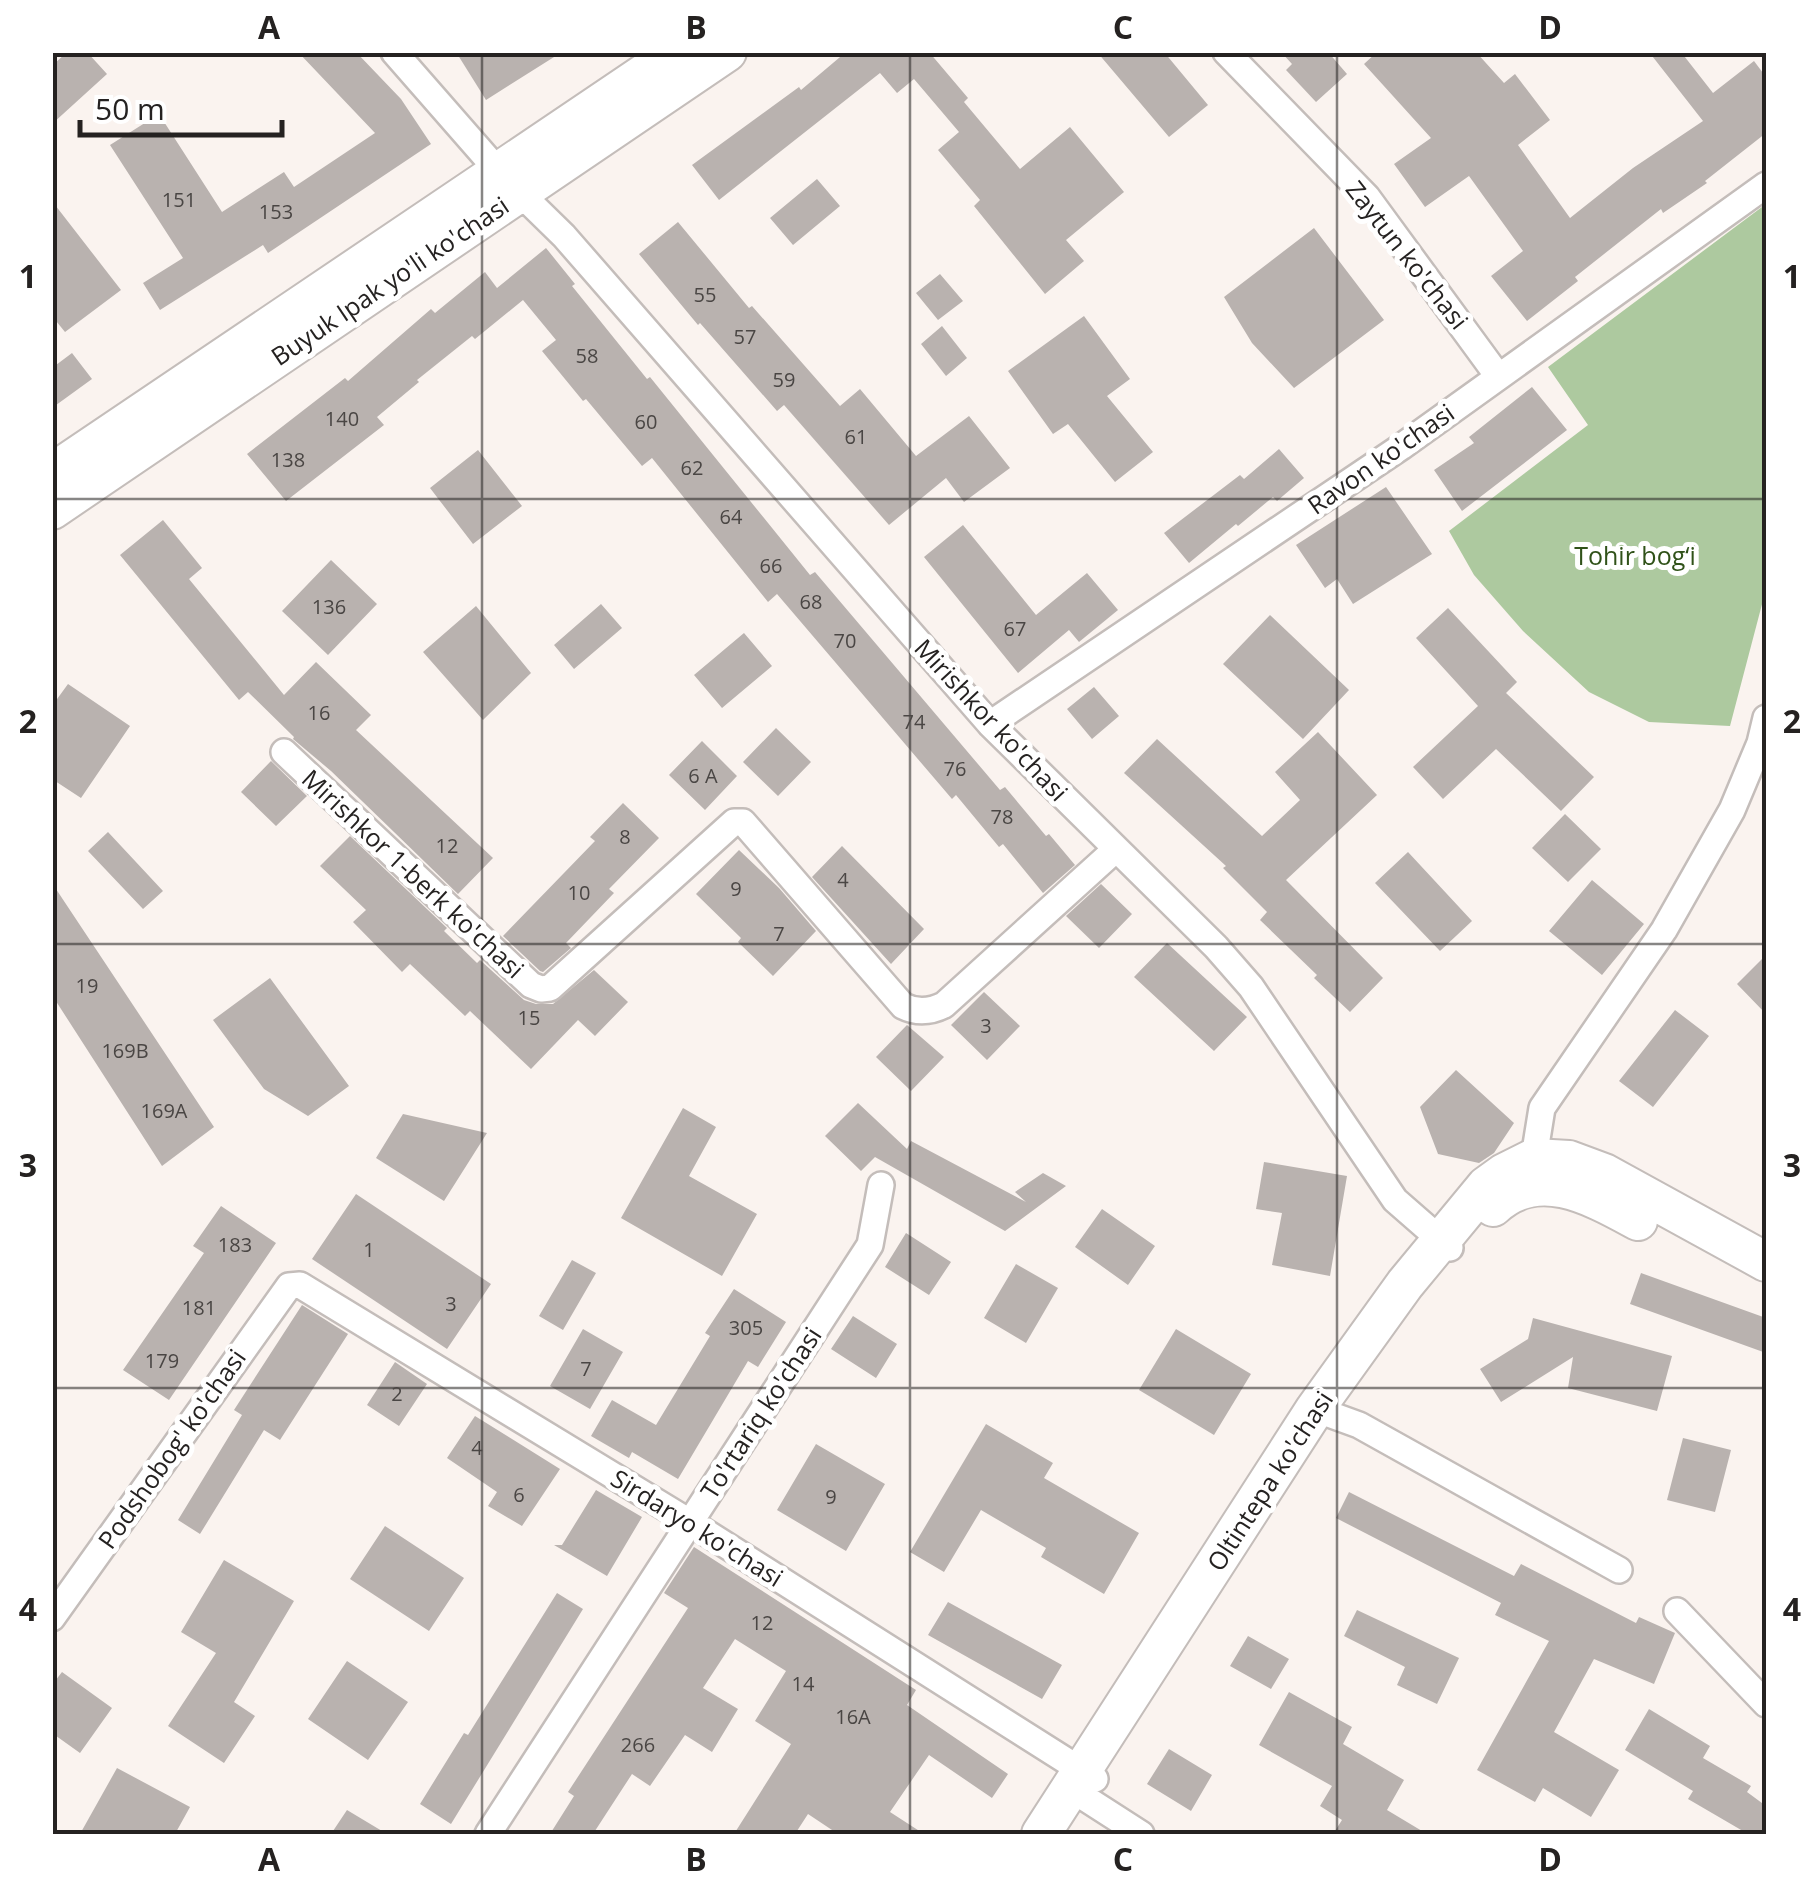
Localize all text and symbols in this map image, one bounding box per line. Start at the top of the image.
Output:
text: A [258,5,281,48]
text: B [685,5,707,48]
text: C [1113,5,1133,48]
text: D [1538,5,1562,48]
scale bar [80,75,282,137]
text: 50 m [95,88,165,129]
street label: Zaytun ko'chasi [1339,173,1477,336]
house number: 151 [162,186,196,213]
street label: Buyuk Ipak yo'li ko'chasi [264,188,515,373]
house number: 153 [259,198,293,225]
text: 1 [19,254,37,297]
text: 1 [1783,254,1801,297]
house number: 55 [694,281,716,308]
house number: 57 [734,323,756,350]
house number: 58 [576,342,598,369]
house number: 59 [773,366,795,393]
street label: Ravon ko'chasi [1300,395,1461,521]
house number: 140 [325,405,359,432]
house number: 60 [635,408,657,435]
house number: 61 [845,423,867,450]
house number: 138 [271,446,305,473]
house number: 62 [681,454,703,481]
house number: 64 [720,503,743,530]
park label: Tohir bog‘i [1574,538,1696,572]
house number: 66 [760,552,782,579]
house number: 68 [800,588,822,615]
house number: 136 [312,593,346,620]
house number: 67 [1004,615,1026,642]
house number: 70 [834,627,856,654]
street label: Mirishkor ko'chasi [908,631,1076,808]
text: 2 [19,699,37,742]
house number: 16 [308,699,330,726]
text: 2 [1783,699,1801,742]
house number: 74 [903,708,926,735]
house number: 76 [944,755,966,782]
street label: Mirishkor 1-berk ko'chasi [295,761,532,985]
house number: 6 A [688,762,718,789]
house number: 78 [991,803,1013,830]
house number: 8 [619,823,631,850]
house number: 12 [436,832,458,859]
house number: 4 [837,866,849,893]
house number: 9 [730,875,742,902]
house number: 10 [568,879,590,906]
house number: 7 [773,920,785,947]
house number: 19 [76,972,98,999]
house number: 15 [518,1004,540,1031]
house number: 3 [980,1012,992,1039]
house number: 169B [101,1037,149,1064]
house number: 169A [141,1097,188,1124]
text: 3 [19,1143,37,1186]
text: 3 [1783,1143,1801,1186]
house number: 183 [218,1231,252,1258]
house number: 1 [363,1236,375,1263]
house number: 3 [445,1290,457,1317]
house number: 181 [182,1294,216,1321]
house number: 305 [729,1314,763,1341]
street label: To'rtariq ko'chasi [692,1320,829,1505]
street label: Podshobog' ko'chasi [89,1342,253,1555]
house number: 179 [145,1347,179,1374]
house number: 7 [580,1355,592,1382]
house number: 2 [391,1380,403,1407]
street label: Oltintepa ko'chasi [1198,1384,1340,1577]
house number: 4 [471,1434,483,1461]
street label: Sirdaryo ko'chasi [605,1461,790,1594]
house number: 6 [513,1481,525,1508]
house number: 9 [825,1483,837,1510]
text: 4 [19,1587,37,1630]
text: 4 [1783,1587,1801,1630]
house number: 12 [751,1609,773,1636]
house number: 14 [792,1670,815,1697]
house number: 16A [835,1703,871,1730]
house number: 266 [621,1731,655,1758]
text: A [258,1837,281,1880]
text: B [685,1837,707,1880]
text: C [1113,1837,1133,1880]
text: D [1538,1837,1562,1880]

